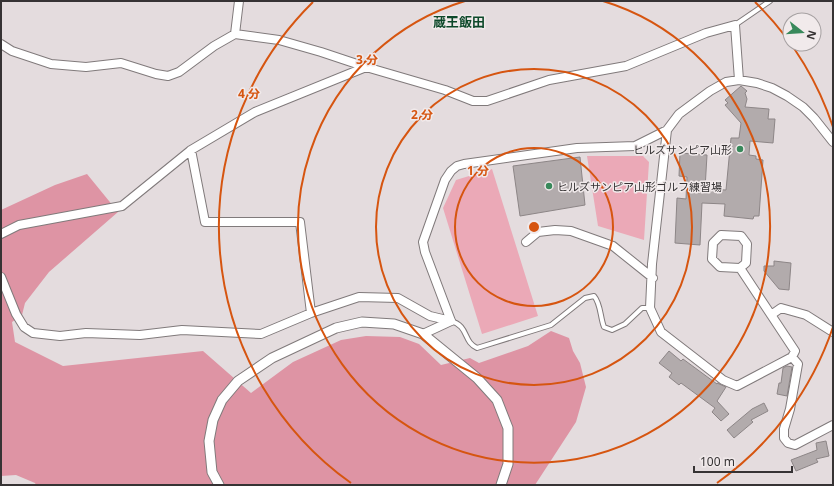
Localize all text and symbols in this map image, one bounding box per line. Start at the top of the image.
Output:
north arrow [782,12,822,52]
district label: 蔵王飯田 [433,13,485,31]
text: N [804,29,821,42]
text: 3 分 [356,51,378,68]
text: 4 分 [238,85,260,102]
text: 2 分 [411,106,433,123]
place label: ヒルズサンピア山形 [633,142,732,157]
marker: ヒルズサンピア山形 [735,144,745,154]
text: 1 分 [467,162,489,179]
place label: ヒルズサンピア山形ゴルフ練習場 [557,179,722,194]
marker: ヒルズサンピア山形ゴルフ練習場 [544,181,554,191]
centre of rings [527,220,541,234]
scale bar [694,448,792,474]
text: 100 m [700,453,735,470]

